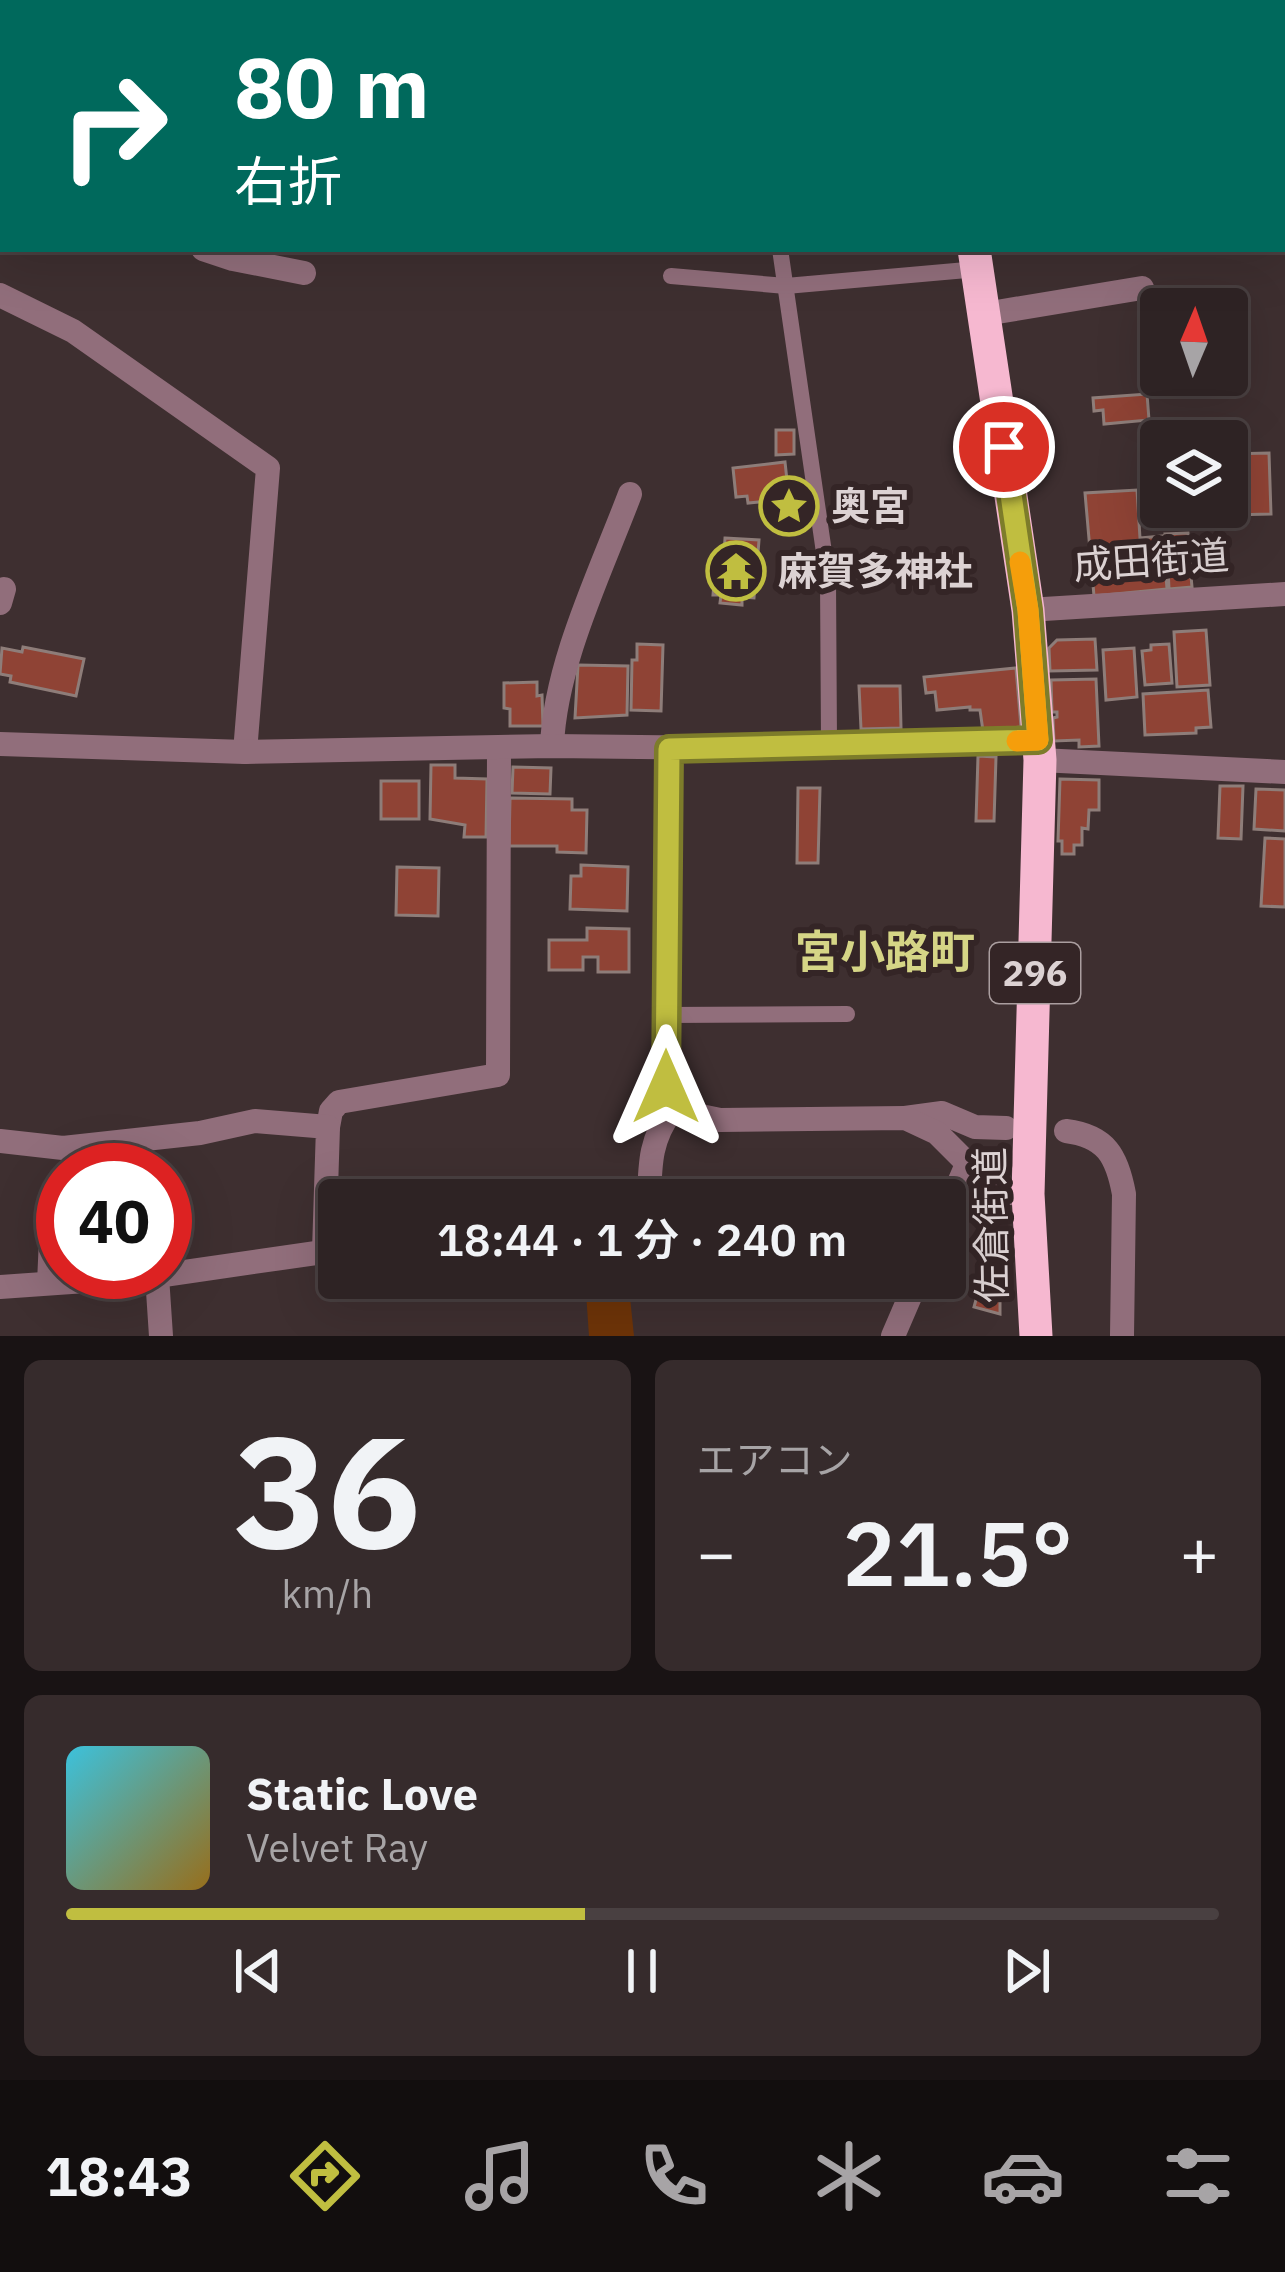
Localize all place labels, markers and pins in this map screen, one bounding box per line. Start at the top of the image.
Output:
pin [953,396,1055,498]
place icon: 奥宮 [758,475,820,537]
place label: 奥宮 [831,480,909,531]
temple icon: 麻賀多神社 [705,540,767,602]
place label: 麻賀多神社 [778,545,973,596]

